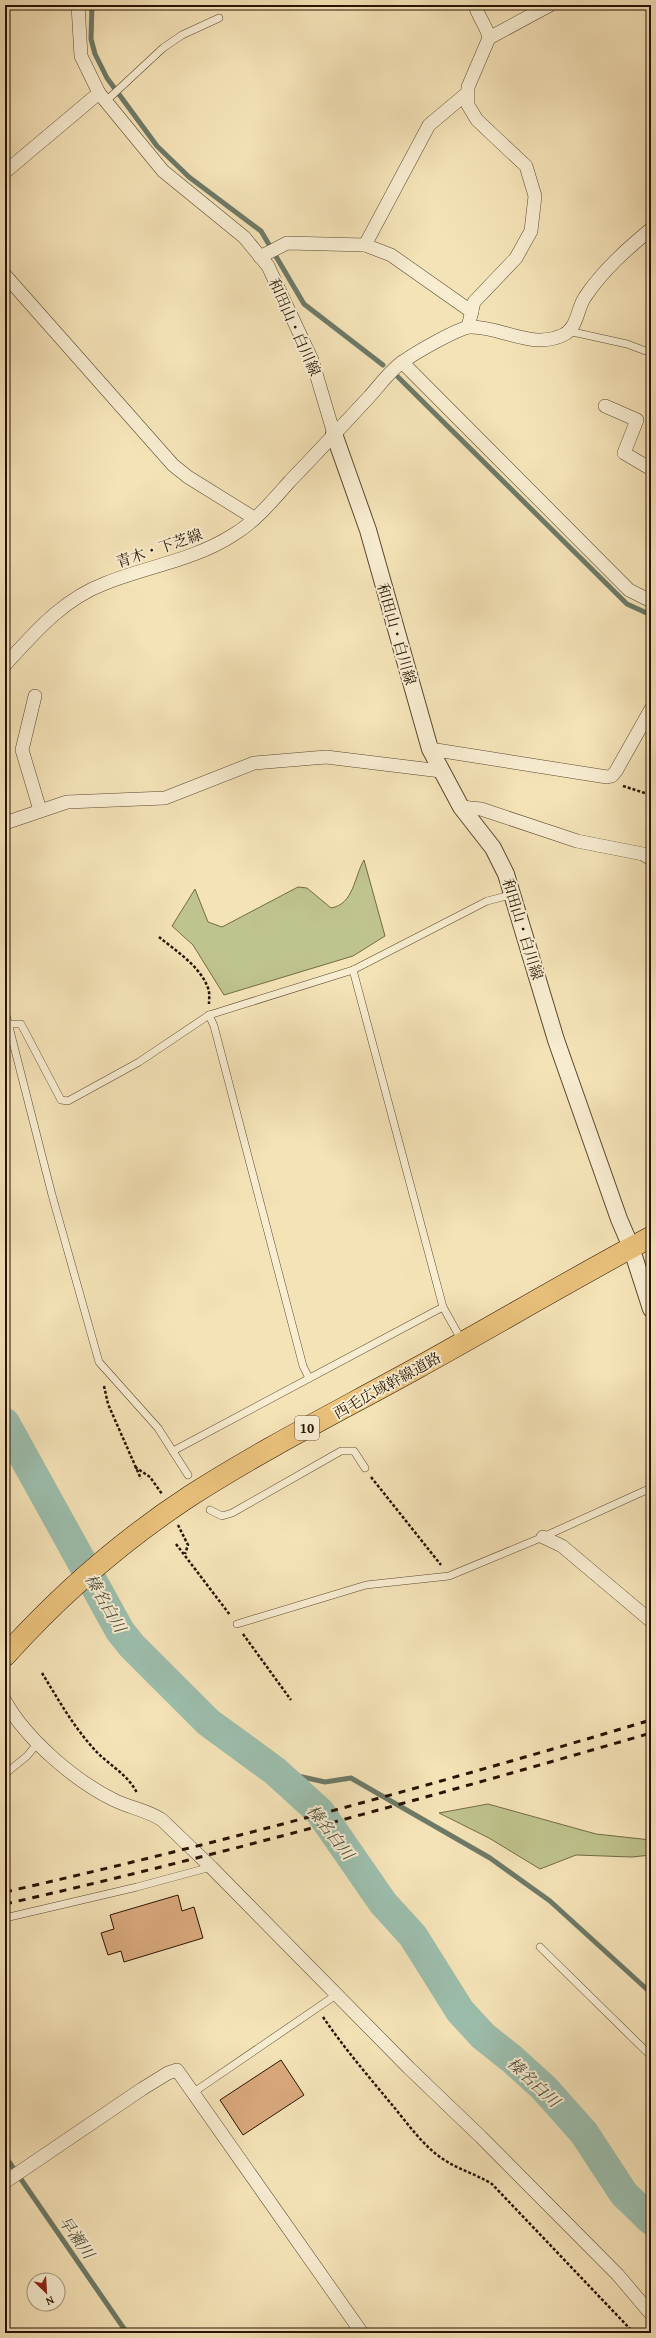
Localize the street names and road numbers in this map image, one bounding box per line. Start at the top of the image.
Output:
street label: 和田山・白川線 [264,275,326,379]
street label: 青木・下芝線 [113,523,205,573]
street label: 和田山・白川線 [372,581,422,687]
street label: 和田山・白川線 [498,876,548,982]
street label: 西毛広域幹線道路 [329,1347,445,1423]
road number: 10 [295,1416,319,1440]

